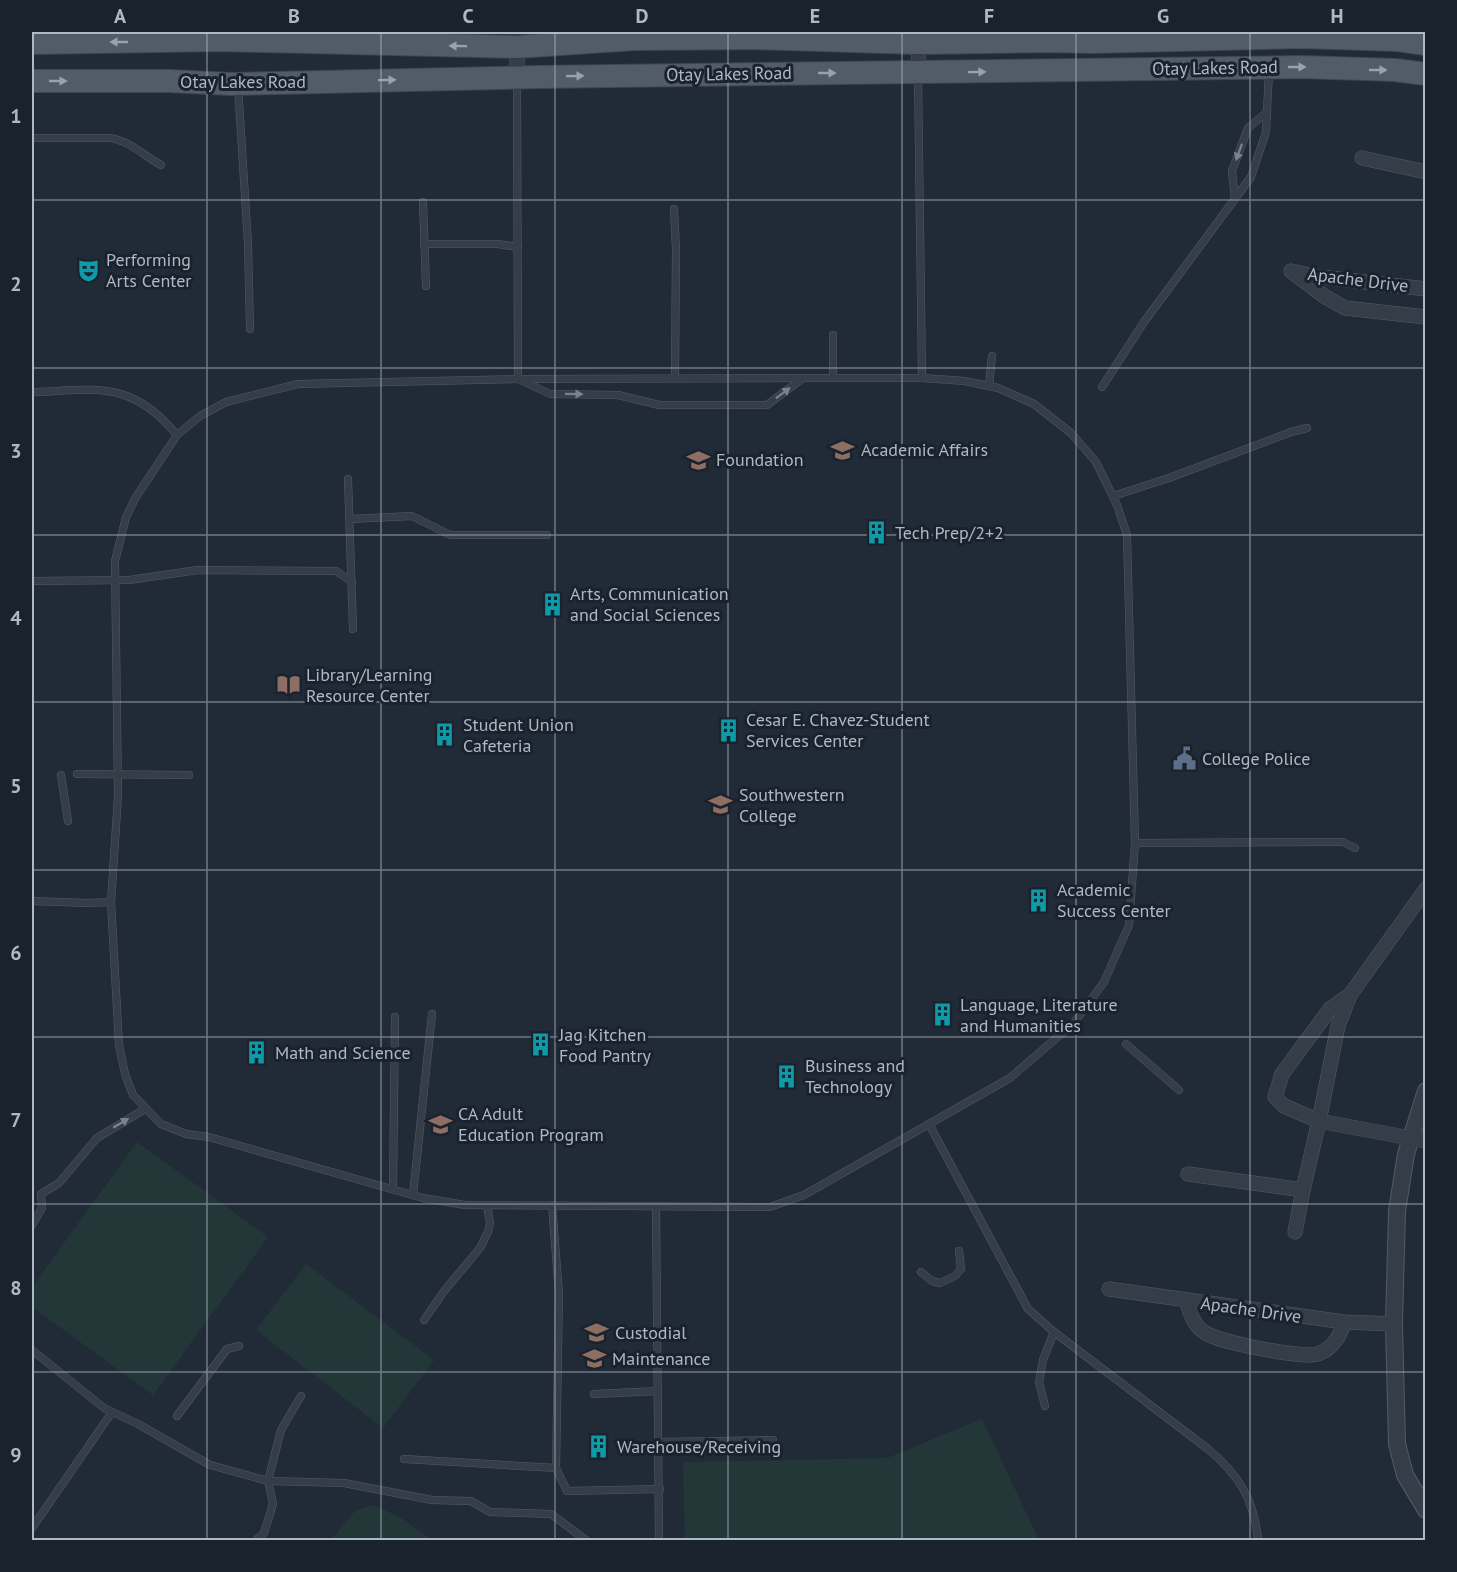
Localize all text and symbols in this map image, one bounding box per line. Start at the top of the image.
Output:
text: A [114,3,127,29]
text: B [288,3,300,29]
text: C [462,3,474,29]
text: D [636,3,649,29]
text: E [810,3,820,29]
text: F [984,3,994,29]
text: G [1157,3,1169,29]
text: H [1330,3,1344,29]
one-way arrow [109,37,128,47]
one-way arrow [449,41,468,51]
street label: Otay Lakes Road [1152,55,1278,80]
street label: Otay Lakes Road [666,61,792,86]
one-way arrow [1288,62,1307,72]
one-way arrow [1368,65,1387,75]
one-way arrow [967,67,986,77]
one-way arrow [818,68,837,78]
street label: Otay Lakes Road [180,70,306,93]
one-way arrow [566,71,585,81]
one-way arrow [378,75,397,85]
one-way arrow [48,76,67,86]
text: 1 [10,103,22,129]
one-way arrow [1234,143,1243,161]
place label: Performing Arts Center [106,248,191,292]
theatre icon: Performing Arts Center [75,257,101,283]
street label: Apache Drive [1306,262,1410,297]
text: 2 [10,271,22,297]
one-way arrow [775,388,790,400]
one-way arrow [564,389,583,399]
school or university icon: Academic Affairs [830,437,856,463]
text: 3 [10,438,22,464]
place label: Academic Affairs [861,438,988,461]
school or university icon: Foundation [685,447,711,473]
place label: Foundation [716,448,804,471]
building icon: Tech Prep/2+2 [864,520,890,546]
place label: Tech Prep/2+2 [895,521,1004,544]
place label: Arts, Communication and Social Sciences [570,582,729,626]
building icon: Arts, Communication and Social Sciences [539,591,565,617]
text: 4 [10,605,22,631]
place label: Library/Learning Resource Center [306,663,432,707]
library icon: Library/Learning Resource Center [275,672,301,698]
place label: Cesar E. Chavez-Student Services Center [746,708,930,752]
place label: Student Union Cafeteria [463,713,574,757]
building icon: Cesar E. Chavez-Student Services Center [715,717,741,743]
building icon: Student Union Cafeteria [432,722,458,748]
public building icon: College Police [1171,746,1197,772]
place label: College Police [1202,747,1310,770]
text: 5 [10,773,22,799]
place label: Southwestern College [739,783,845,827]
school or university icon: Southwestern College [708,792,734,818]
place label: Academic Success Center [1057,878,1171,922]
building icon: Academic Success Center [1026,887,1052,913]
text: 6 [10,940,22,966]
place label: Language, Literature and Humanities [960,993,1118,1037]
building icon: Language, Literature and Humanities [929,1002,955,1028]
place label: Jag Kitchen Food Pantry [558,1023,652,1067]
building icon: Jag Kitchen Food Pantry [528,1032,554,1058]
building icon: Math and Science [244,1040,270,1066]
place label: Math and Science [275,1041,411,1064]
place label: Business and Technology [805,1054,905,1098]
building icon: Business and Technology [774,1063,800,1089]
place label: CA Adult Education Program [458,1102,604,1146]
text: 7 [10,1107,22,1133]
school or university icon: CA Adult Education Program [427,1111,453,1137]
one-way arrow [113,1118,129,1129]
text: 8 [10,1275,22,1301]
street label: Apache Drive [1199,1291,1303,1328]
school or university icon: Custodial [584,1320,610,1346]
place label: Custodial [615,1321,687,1344]
school or university icon: Maintenance [581,1346,607,1372]
place label: Maintenance [612,1347,710,1370]
building icon: Warehouse/Receiving [586,1434,612,1460]
place label: Warehouse/Receiving [617,1435,781,1458]
text: 9 [10,1442,22,1468]

